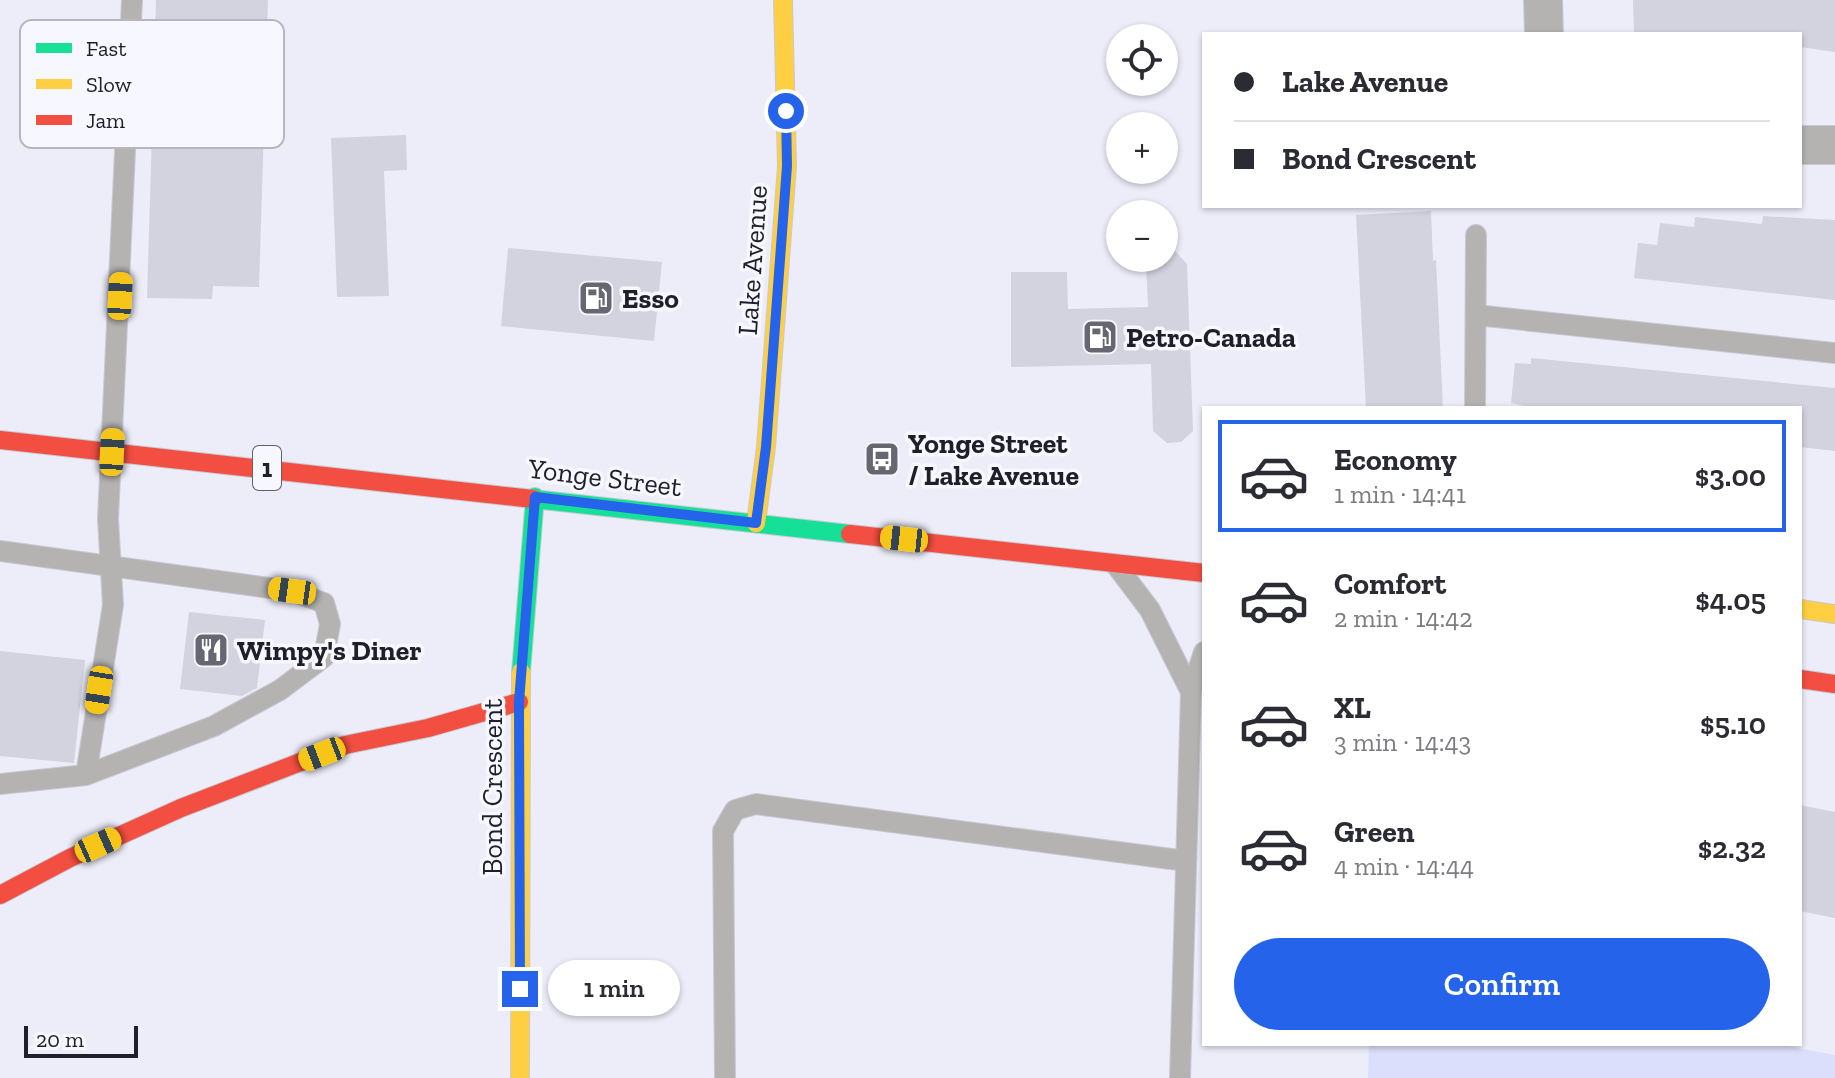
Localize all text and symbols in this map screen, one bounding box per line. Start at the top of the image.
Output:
legend [20,20,284,148]
map controls [1106,24,1178,272]
button: locate [1106,24,1178,96]
text: Fast [86,35,127,62]
text: Lake Avenue [1282,64,1448,100]
text: Slow [86,71,132,98]
route start [768,93,804,129]
text: Jam [86,107,125,134]
button: + [1106,112,1178,184]
text: Bond Crescent [1282,141,1476,177]
street label: Lake Avenue [731,184,774,336]
button: − [1106,200,1178,272]
car [107,271,133,321]
fuel station icon: Esso [577,279,615,317]
place label: Esso [622,282,679,315]
fuel station icon: Petro-Canada [1081,318,1119,356]
place label: Petro-Canada [1126,321,1296,354]
car [99,427,125,477]
place label: Yonge Street / Lake Avenue [908,427,1079,492]
bus stop icon: Yonge Street / Lake Avenue [863,440,901,478]
icon: car [1238,440,1310,512]
text: Economy [1334,442,1457,478]
road number: 1 [253,446,281,490]
street label: Yonge Street [525,452,684,503]
text: $3.00 [1695,458,1766,494]
text: 1 min · 14:41 [1334,478,1466,510]
car [879,525,929,553]
icon: car [1238,564,1310,636]
text: Comfort [1334,566,1446,602]
car [267,576,317,606]
text: $4.05 [1695,582,1766,618]
text: 2 min · 14:42 [1334,602,1473,634]
restaurant icon: Wimpy's Diner [192,631,230,669]
place label: Wimpy's Diner [237,634,422,667]
car [83,664,115,716]
icon: car [1238,688,1310,760]
text: XL [1334,690,1371,726]
street label: Bond Crescent [476,698,509,875]
text: $5.10 [1700,706,1766,742]
text: 3 min · 14:43 [1334,726,1471,758]
car [295,734,349,774]
icon: car [1238,812,1310,884]
text: Green [1334,814,1414,850]
car [71,824,125,866]
text: $2.32 [1698,830,1766,866]
text: 4 min · 14:44 [1334,850,1474,882]
button: Confirm [1234,938,1770,1030]
callout: 1 min [548,961,680,1017]
route end [502,971,538,1007]
text: 1 min [583,972,645,1004]
scale bar [24,1022,138,1058]
text: 20 m [36,1026,84,1053]

